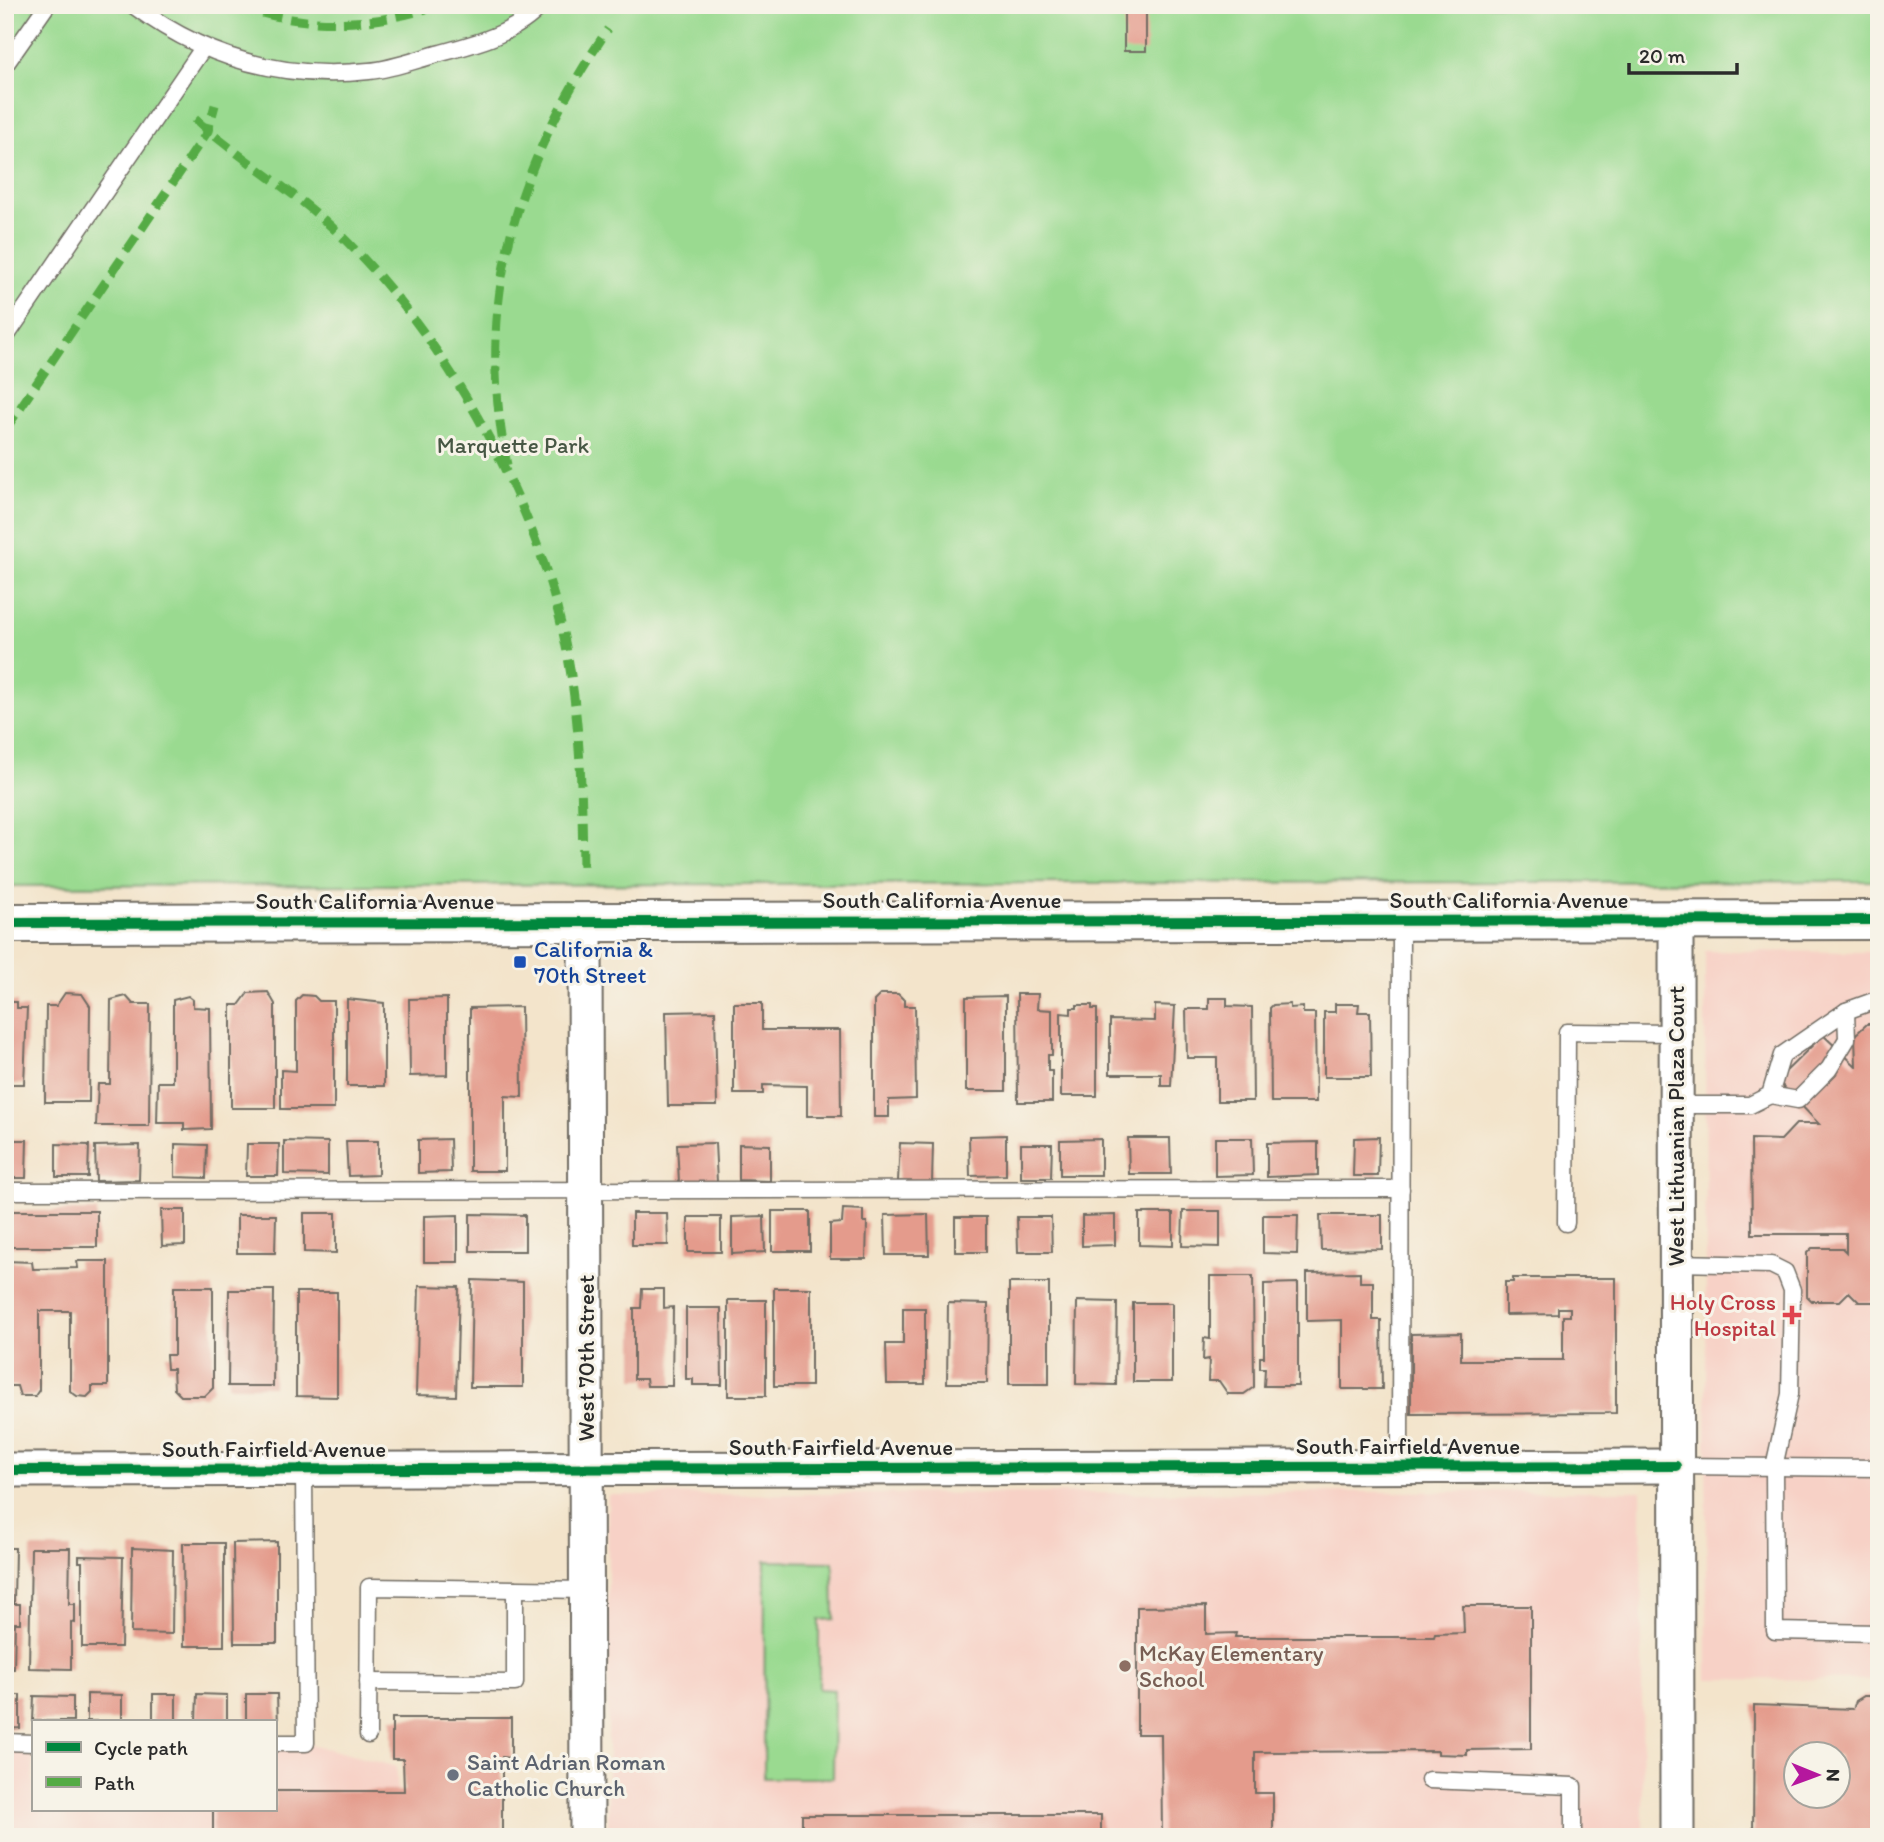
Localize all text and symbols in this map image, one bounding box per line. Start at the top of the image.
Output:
scale bar [1629,32,1737,76]
text: 20 m [1639,43,1686,68]
park label: Marquette Park [437,431,589,459]
street label: South California Avenue [822,886,1062,914]
street label: South California Avenue [1389,886,1629,914]
street label: South California Avenue [255,887,495,915]
place label: California & 70th Street [534,935,653,989]
marker: California & 70th Street [512,954,528,970]
street label: West Lithuanian Plaza Court [1662,985,1690,1267]
street label: West 70th Street [572,1275,600,1441]
place label: Holy Cross Hospital [1670,1288,1776,1342]
marker: Holy Cross Hospital [1782,1305,1802,1325]
street label: South Fairfield Avenue [1296,1432,1520,1460]
street label: South Fairfield Avenue [729,1433,953,1461]
street label: South Fairfield Avenue [162,1435,386,1463]
place label: McKay Elementary School [1139,1639,1324,1693]
marker: McKay Elementary School [1117,1658,1133,1674]
legend [32,1720,276,1811]
text: Cycle path [94,1735,188,1760]
north arrow [1783,1741,1853,1811]
place label: Saint Adrian Roman Catholic Church [467,1748,666,1802]
marker: Saint Adrian Roman Catholic Church [445,1767,461,1783]
text: N [1822,1769,1845,1782]
text: Path [94,1770,135,1795]

